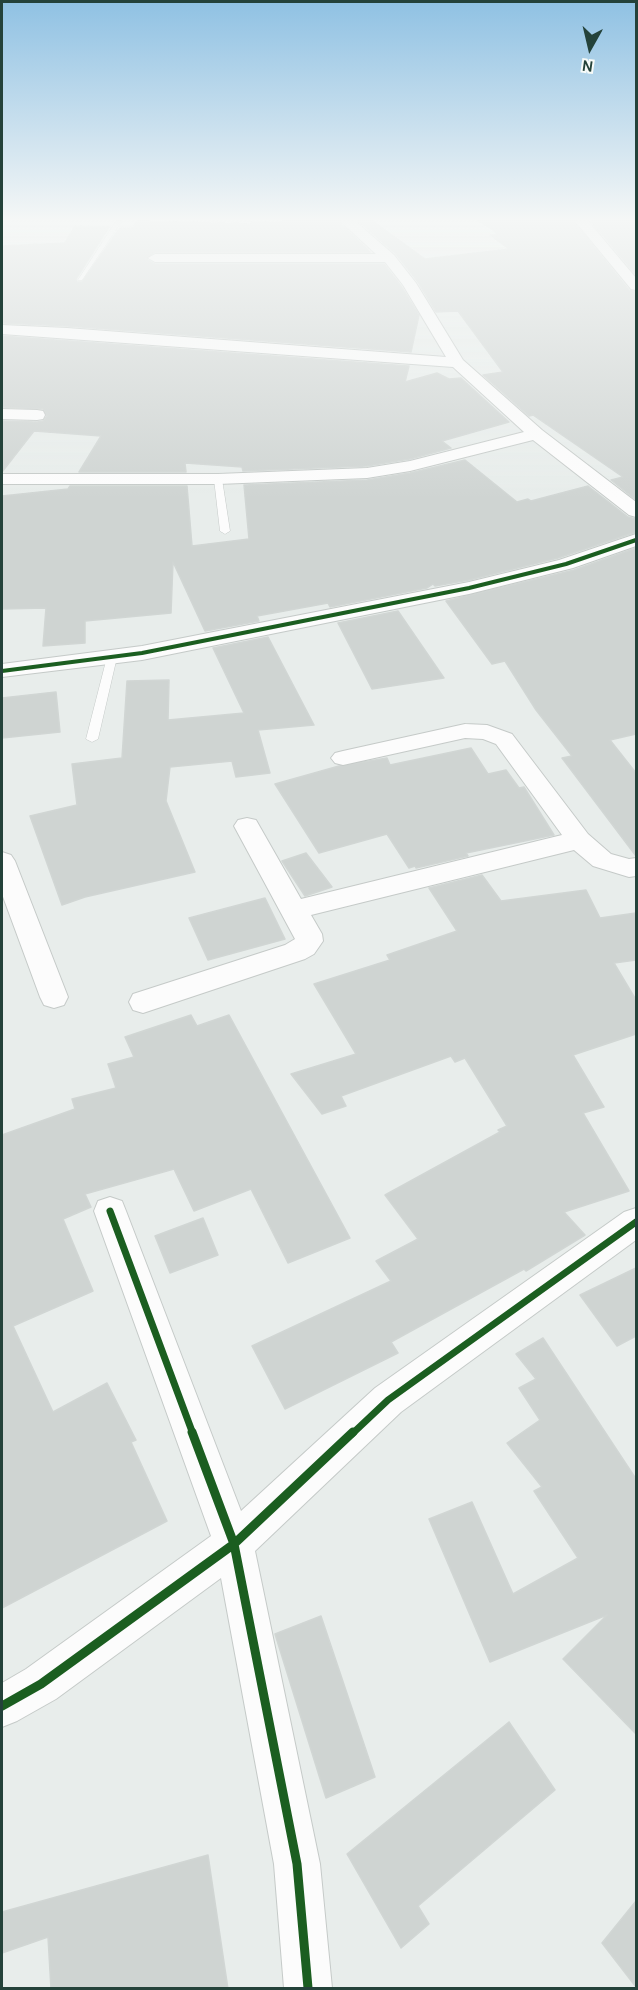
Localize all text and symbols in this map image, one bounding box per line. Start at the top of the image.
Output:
north arrow [560,18,620,78]
text: N [580,56,594,77]

